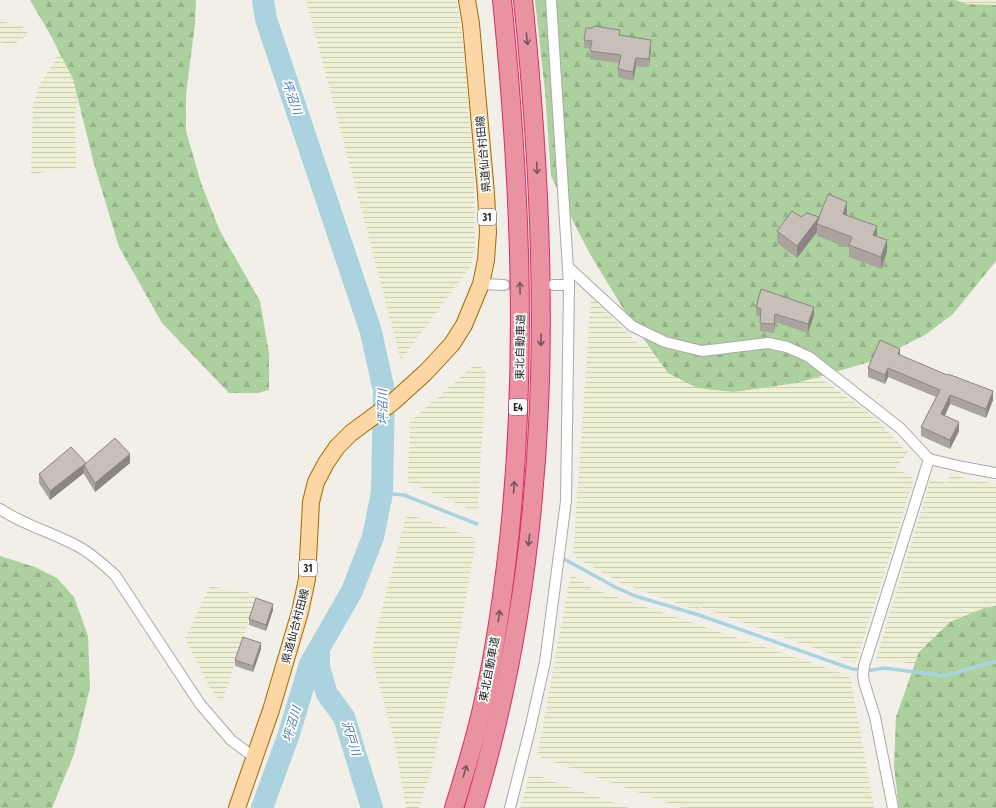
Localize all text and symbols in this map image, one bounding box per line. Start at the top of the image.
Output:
one-way arrow [524,32,531,45]
water label: 坪沼川 [280,78,305,118]
street label: 県道仙台村田線 [474,115,493,193]
one-way arrow [534,161,541,174]
road number: 31 [478,209,496,225]
one-way arrow [516,282,524,295]
street label: 東北自動車道 [513,314,528,380]
one-way arrow [537,333,545,346]
water label: 坪沼川 [376,387,390,425]
road number: E4 [509,399,527,415]
one-way arrow [510,481,517,494]
one-way arrow [526,533,533,546]
road number: 31 [299,560,317,576]
street label: 県道仙台村田線 [279,587,312,665]
one-way arrow [495,610,503,623]
street label: 東北自動車道 [477,635,502,703]
water label: 坪沼川 [280,703,305,743]
water label: 沢戸川 [339,719,364,759]
one-way arrow [462,764,469,777]

